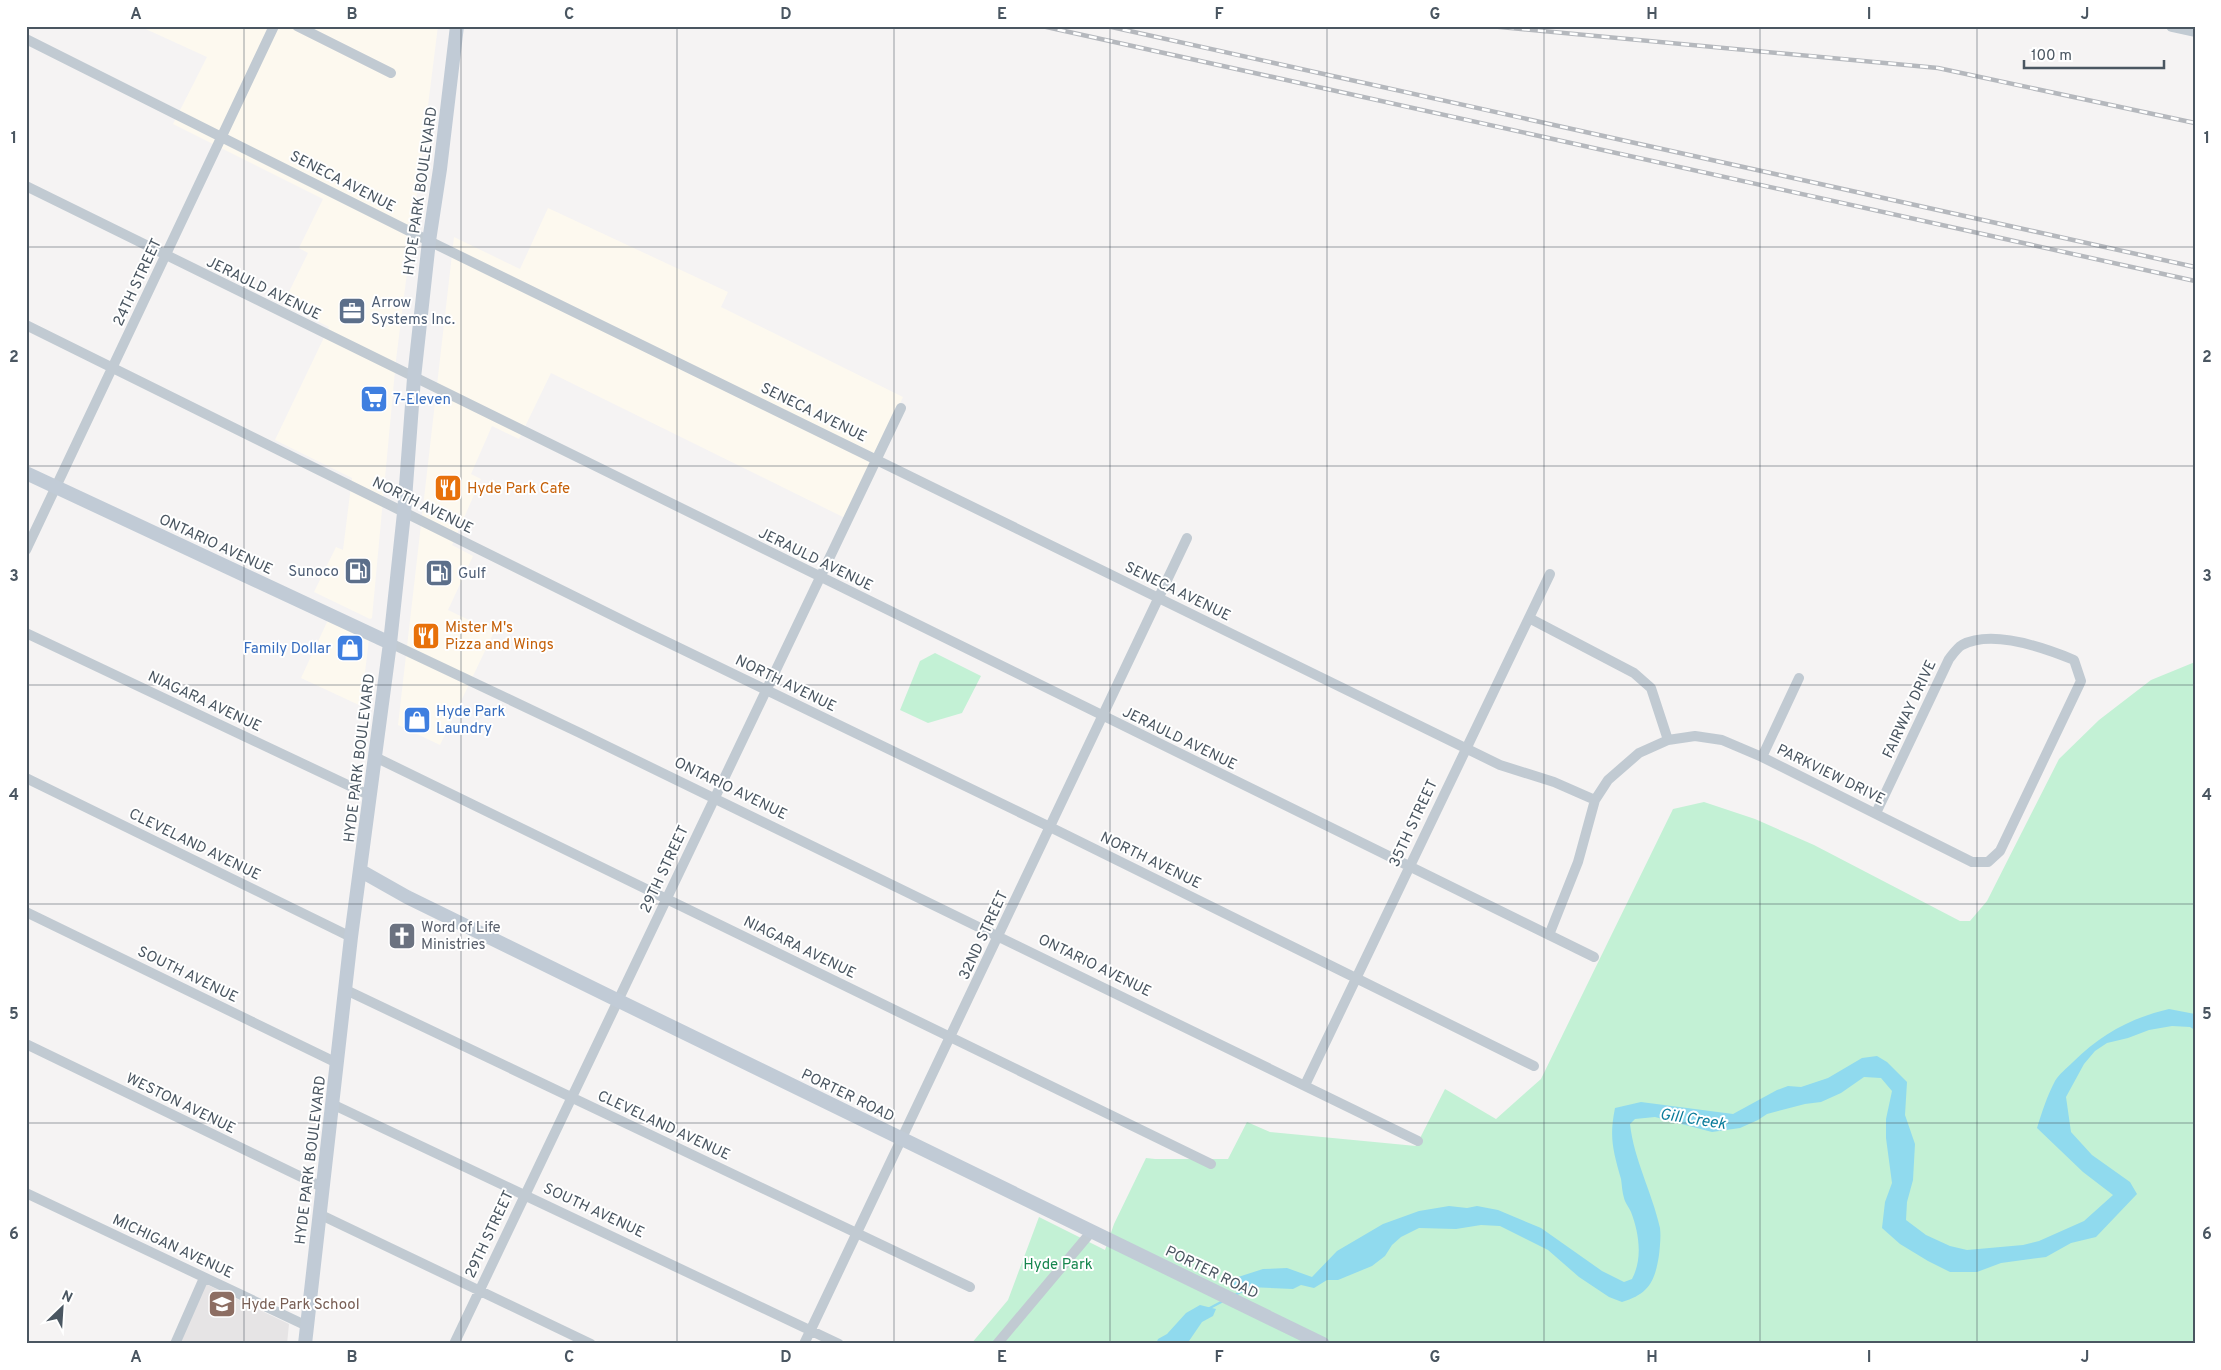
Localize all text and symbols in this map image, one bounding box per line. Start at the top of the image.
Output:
text: A [130,5,142,25]
text: B [346,5,358,25]
text: C [564,5,574,25]
text: D [780,5,792,25]
text: E [997,5,1007,25]
text: F [1214,5,1224,25]
text: G [1430,5,1440,25]
text: H [1646,5,1658,25]
text: I [1867,5,1871,25]
text: J [2081,5,2089,25]
scale bar [2024,38,2164,70]
text: 100 m [2031,47,2072,66]
street label: HYDE PARK BOULEVARD [400,106,443,277]
text: 1 [11,129,17,149]
text: 1 [2204,129,2210,149]
street label: SENECA AVENUE [286,148,398,217]
street label: 24TH STREET [110,236,167,330]
street label: JERAULD AVENUE [203,253,324,325]
place label: Arrow Systems Inc. [371,294,455,330]
office icon: Arrow Systems Inc. [337,296,367,326]
text: 2 [9,348,19,368]
text: 2 [2202,348,2212,368]
street label: SENECA AVENUE [757,379,870,447]
supermarket icon: 7-Eleven [359,384,389,414]
place label: 7-Eleven [393,391,451,410]
restaurant icon: Hyde Park Cafe [433,473,463,503]
street label: NORTH AVENUE [369,474,476,539]
place label: Hyde Park Cafe [467,480,570,499]
street label: ONTARIO AVENUE [155,511,275,580]
street label: JERAULD AVENUE [755,524,876,596]
fuel station icon: Sunoco [343,556,373,586]
fuel station icon: Gulf [424,558,454,588]
street label: SENECA AVENUE [1121,558,1234,626]
place label: Sunoco [288,563,339,582]
place label: Gulf [458,565,486,584]
text: 3 [9,567,19,587]
text: 3 [2202,567,2212,587]
place label: Mister M's Pizza and Wings [445,619,554,655]
restaurant icon: Mister M's Pizza and Wings [411,621,441,651]
shop icon: Family Dollar [335,633,365,663]
place label: Family Dollar [244,640,331,659]
street label: NORTH AVENUE [732,652,839,717]
street label: FAIRWAY DRIVE [1879,657,1941,762]
street label: NIAGARA AVENUE [145,668,264,737]
street label: HYDE PARK BOULEVARD [341,673,380,844]
place label: Hyde Park Laundry [436,703,505,739]
street label: JERAULD AVENUE [1119,703,1240,775]
shop icon: Hyde Park Laundry [402,705,432,735]
street label: PARKVIEW DRIVE [1773,741,1888,810]
street label: ONTARIO AVENUE [671,754,790,825]
street label: 35TH STREET [1386,777,1443,871]
text: 4 [9,786,19,806]
text: 4 [2202,786,2212,806]
street label: CLEVELAND AVENUE [125,805,263,886]
street label: 29TH STREET [637,823,694,916]
street label: NORTH AVENUE [1097,829,1204,894]
street label: 32ND STREET [955,888,1013,983]
street label: NIAGARA AVENUE [740,913,859,984]
place label: Word of Life Ministries [421,919,501,955]
church icon: Word of Life Ministries [387,921,417,951]
street label: ONTARIO AVENUE [1035,931,1154,1002]
street label: SOUTH AVENUE [134,943,241,1008]
text: 5 [9,1005,19,1025]
text: 5 [2202,1005,2212,1025]
street label: PORTER ROAD [798,1066,897,1127]
street label: WESTON AVENUE [122,1070,238,1139]
street label: HYDE PARK BOULEVARD [292,1075,331,1246]
street label: CLEVELAND AVENUE [594,1087,733,1166]
water label: Gill Creek [1658,1105,1728,1135]
street label: SOUTH AVENUE [540,1180,647,1243]
street label: 29TH STREET [462,1188,519,1281]
street label: MICHIGAN AVENUE [109,1211,236,1284]
text: 6 [9,1225,19,1245]
text: 6 [2202,1225,2212,1245]
street label: PORTER ROAD [1162,1243,1261,1304]
park label: Hyde Park [1023,1256,1093,1275]
north arrow [38,1282,88,1332]
text: N [59,1288,75,1307]
school or university icon: Hyde Park School [207,1289,237,1319]
place label: Hyde Park School [241,1296,360,1315]
text: A [130,1348,142,1368]
text: B [346,1348,358,1368]
text: C [564,1348,574,1368]
text: D [780,1348,792,1368]
text: E [997,1348,1007,1368]
text: F [1214,1348,1224,1368]
text: G [1430,1348,1440,1368]
text: H [1646,1348,1658,1368]
text: I [1867,1348,1871,1368]
text: J [2081,1348,2089,1368]

